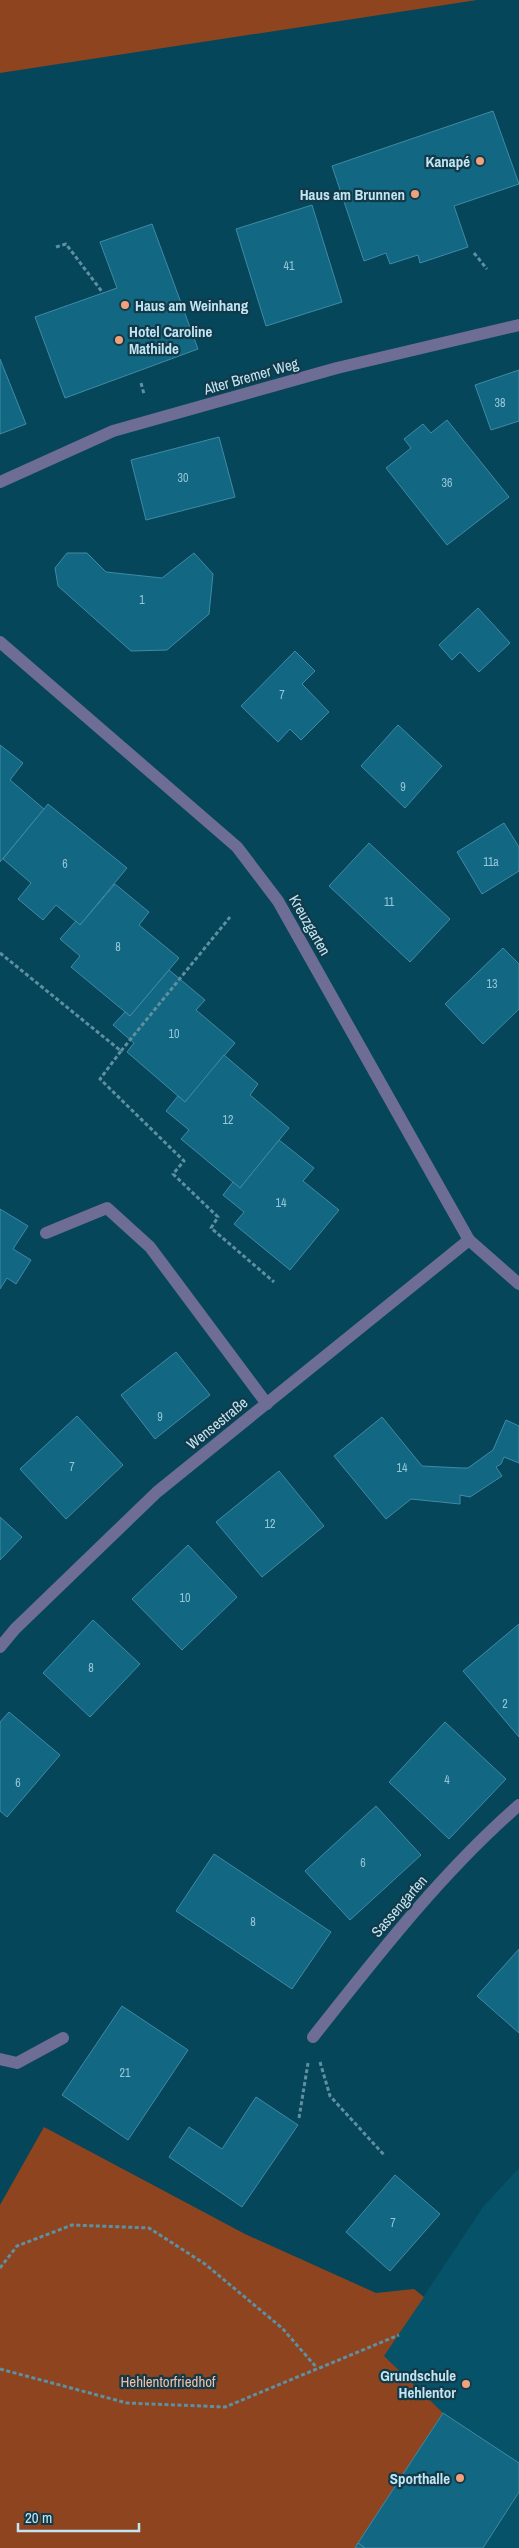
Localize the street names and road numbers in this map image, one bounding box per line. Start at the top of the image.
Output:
street label: Alter Bremer Weg [200,352,301,400]
street label: Kreuzgarten [284,891,336,959]
street label: Wensestraße [182,1392,252,1454]
street label: Sassengarten [366,1870,432,1942]

